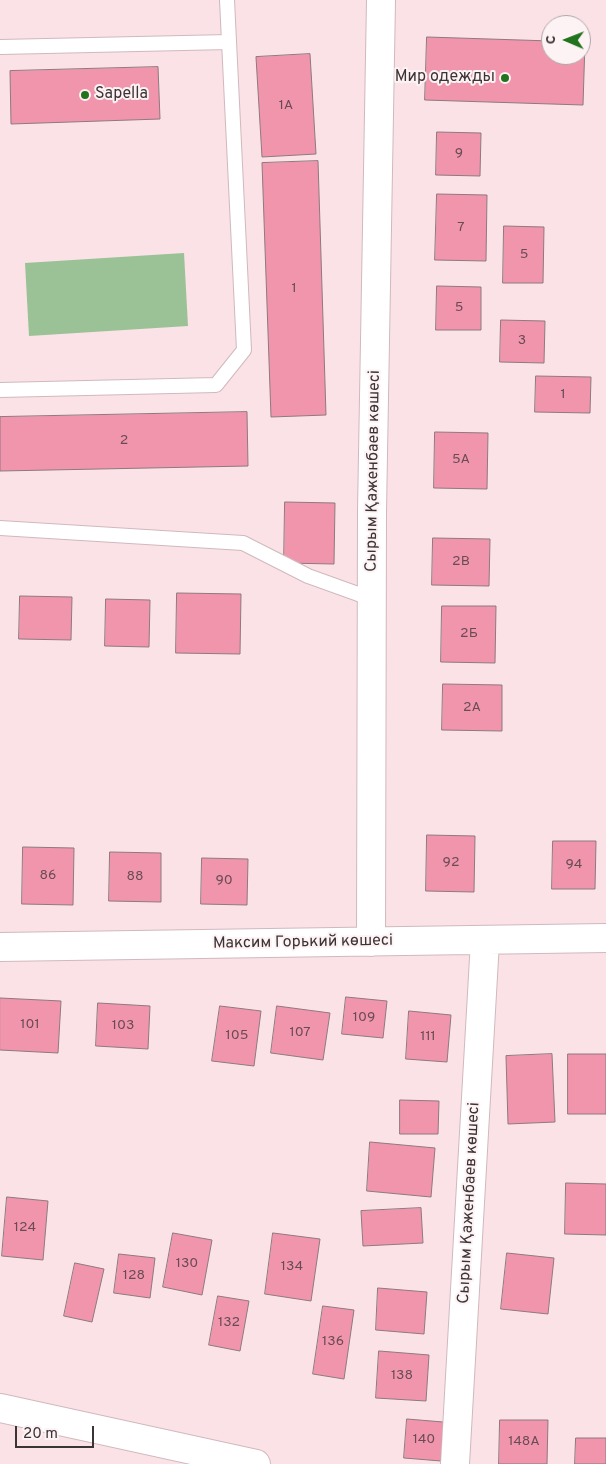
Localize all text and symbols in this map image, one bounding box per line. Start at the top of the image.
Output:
north arrow [541,15,591,65]
text: С [543,35,560,44]
place label: Мир одежды [395,68,495,88]
marker: Мир одежды [499,72,511,84]
place label: Sapella [95,85,148,105]
marker: Sapella [79,89,91,101]
house number: 1А [279,98,293,114]
house number: 9 [455,146,463,162]
house number: 7 [457,220,465,236]
house number: 5 [520,247,528,263]
house number: 1 [291,281,297,297]
house number: 5 [455,300,463,316]
house number: 3 [518,333,526,349]
street label: Сырым Қаженбаев көшесі [363,370,385,572]
house number: 1 [560,387,566,403]
house number: 2 [120,433,128,449]
house number: 5А [452,452,470,468]
house number: 2В [452,554,470,570]
house number: 2Б [460,626,478,642]
house number: 2А [463,700,481,716]
house number: 92 [443,855,459,871]
house number: 94 [565,857,583,873]
house number: 86 [40,868,56,884]
house number: 88 [126,869,144,885]
house number: 90 [215,873,233,889]
street label: Максим Горький көшесі [213,932,393,954]
house number: 109 [353,1010,375,1026]
house number: 101 [20,1017,40,1033]
house number: 103 [112,1018,134,1034]
house number: 107 [289,1025,311,1041]
house number: 105 [226,1028,248,1044]
house number: 111 [420,1029,436,1045]
street label: Сырым Қаженбаев көшесі [455,1102,485,1304]
house number: 124 [14,1220,36,1236]
house number: 130 [176,1256,198,1272]
house number: 134 [281,1259,303,1275]
house number: 128 [123,1268,145,1284]
house number: 132 [218,1315,240,1331]
house number: 136 [322,1334,344,1350]
house number: 138 [391,1368,413,1384]
scale bar [18,1416,96,1448]
text: 20 m [23,1425,58,1444]
house number: 140 [413,1432,435,1448]
house number: 148А [508,1434,540,1450]

